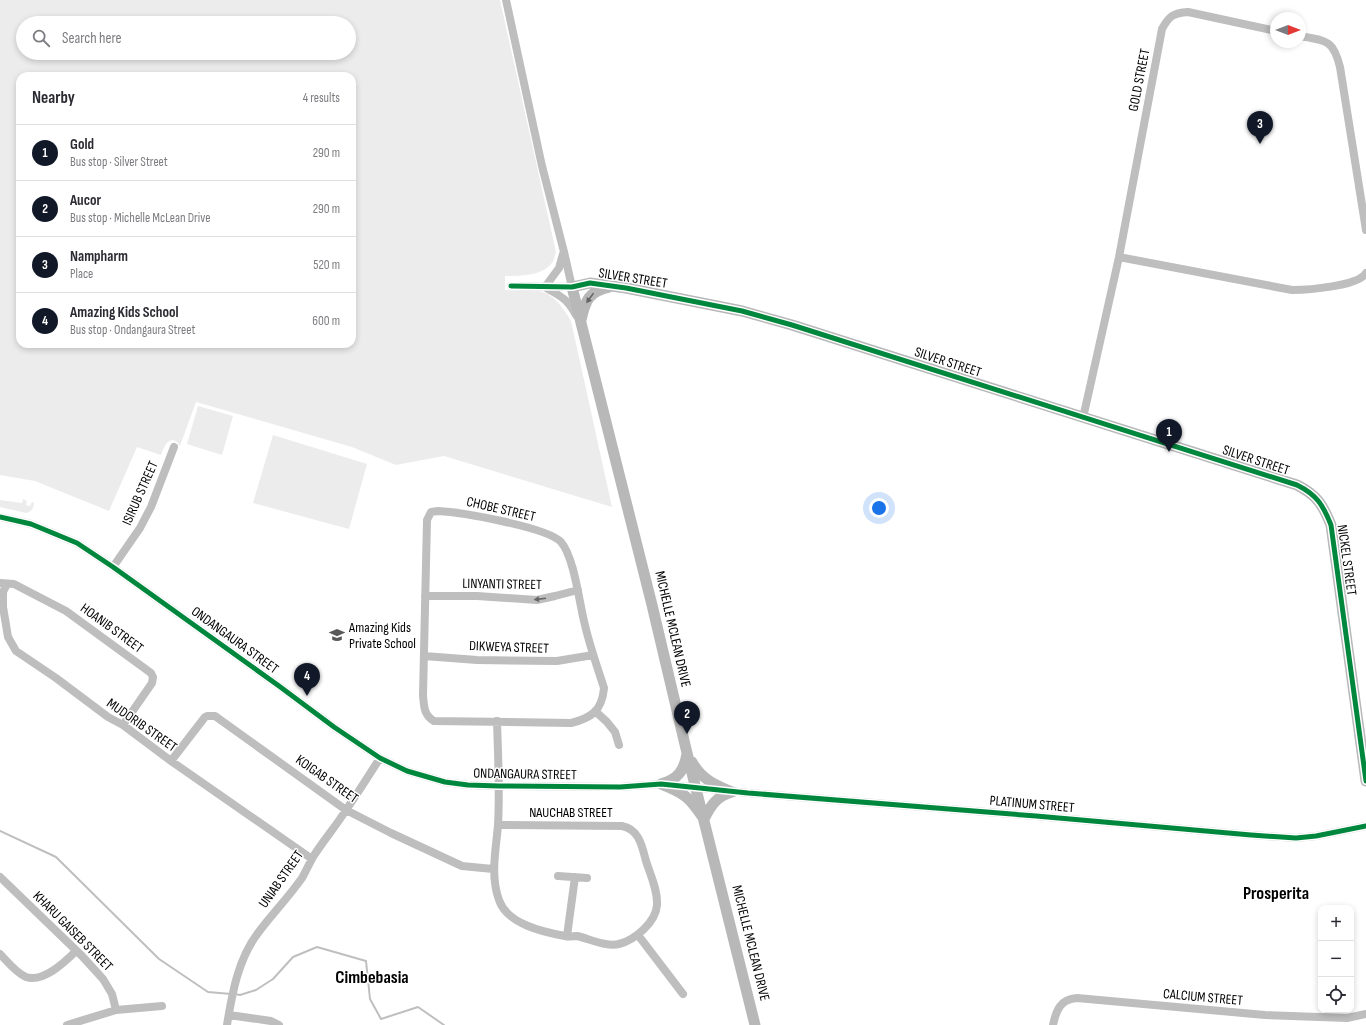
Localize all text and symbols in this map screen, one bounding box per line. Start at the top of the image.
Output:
north arrow [1270,12,1306,48]
search box [16,16,356,60]
icon: search [30,27,52,49]
text: Search here [62,29,122,48]
street label: GOLD STREET [1125,47,1153,113]
text: Nearby [32,88,75,108]
text: 4 results [303,90,340,106]
pin: 3 [1247,111,1273,144]
text: Gold [70,135,94,154]
text: 1 [42,145,48,161]
text: 290 m [313,145,340,161]
text: Bus stop · Silver Street [70,154,168,170]
text: Aucor [70,191,101,210]
text: 2 [42,201,48,217]
text: 290 m [313,201,340,217]
text: Bus stop · Michelle McLean Drive [70,210,210,226]
text: Nampharm [70,247,128,266]
text: 3 [42,257,48,273]
text: 520 m [313,257,340,273]
street label: SILVER STREET [597,264,669,292]
text: Place [70,266,93,282]
one-way arrow [586,293,594,304]
text: Amazing Kids School [70,303,179,322]
text: 4 [42,313,48,329]
text: 600 m [312,313,340,329]
text: Bus stop · Ondangaura Street [70,322,195,338]
street label: SILVER STREET [912,343,984,381]
pin: 1 [1156,419,1182,452]
street label: SILVER STREET [1220,441,1292,479]
street label: ISIRUB STREET [118,458,162,528]
street label: CHOBE STREET [465,493,537,525]
your location [869,498,889,518]
street label: NICKEL STREET [1334,523,1360,597]
street label: MICHELLE MCLEAN DRIVE [651,569,695,689]
street label: LINYANTI STREET [462,575,542,593]
one-way arrow [534,595,546,602]
street label: HOANIB STREET [77,599,147,657]
street label: ONDANGAURA STREET [188,603,282,677]
place label: Amazing Kids Private School [348,619,416,652]
school or university icon: Amazing Kids Private School [328,626,346,644]
street label: DIKWEYA STREET [469,637,550,657]
pin: 4 [294,663,320,696]
street label: MUDORIB STREET [104,695,181,756]
pin: 2 [674,701,700,734]
street label: KOIGAB STREET [292,751,362,807]
street label: ONDANGAURA STREET [473,765,577,783]
street label: PLATINUM STREET [989,792,1075,816]
street label: NAUCHAB STREET [529,804,613,821]
street label: UNIAB STREET [255,847,307,911]
street label: MICHELLE MCLEAN DRIVE [728,883,774,1003]
district label: Prosperita [1243,883,1309,904]
street label: KHARU GAISEB STREET [29,887,117,975]
map controls [1318,905,1354,1013]
button: + [1318,905,1354,941]
button: − [1318,941,1354,977]
district label: Cimbebasia [335,967,409,988]
button: locate [1318,977,1354,1013]
street label: CALCIUM STREET [1162,985,1244,1009]

